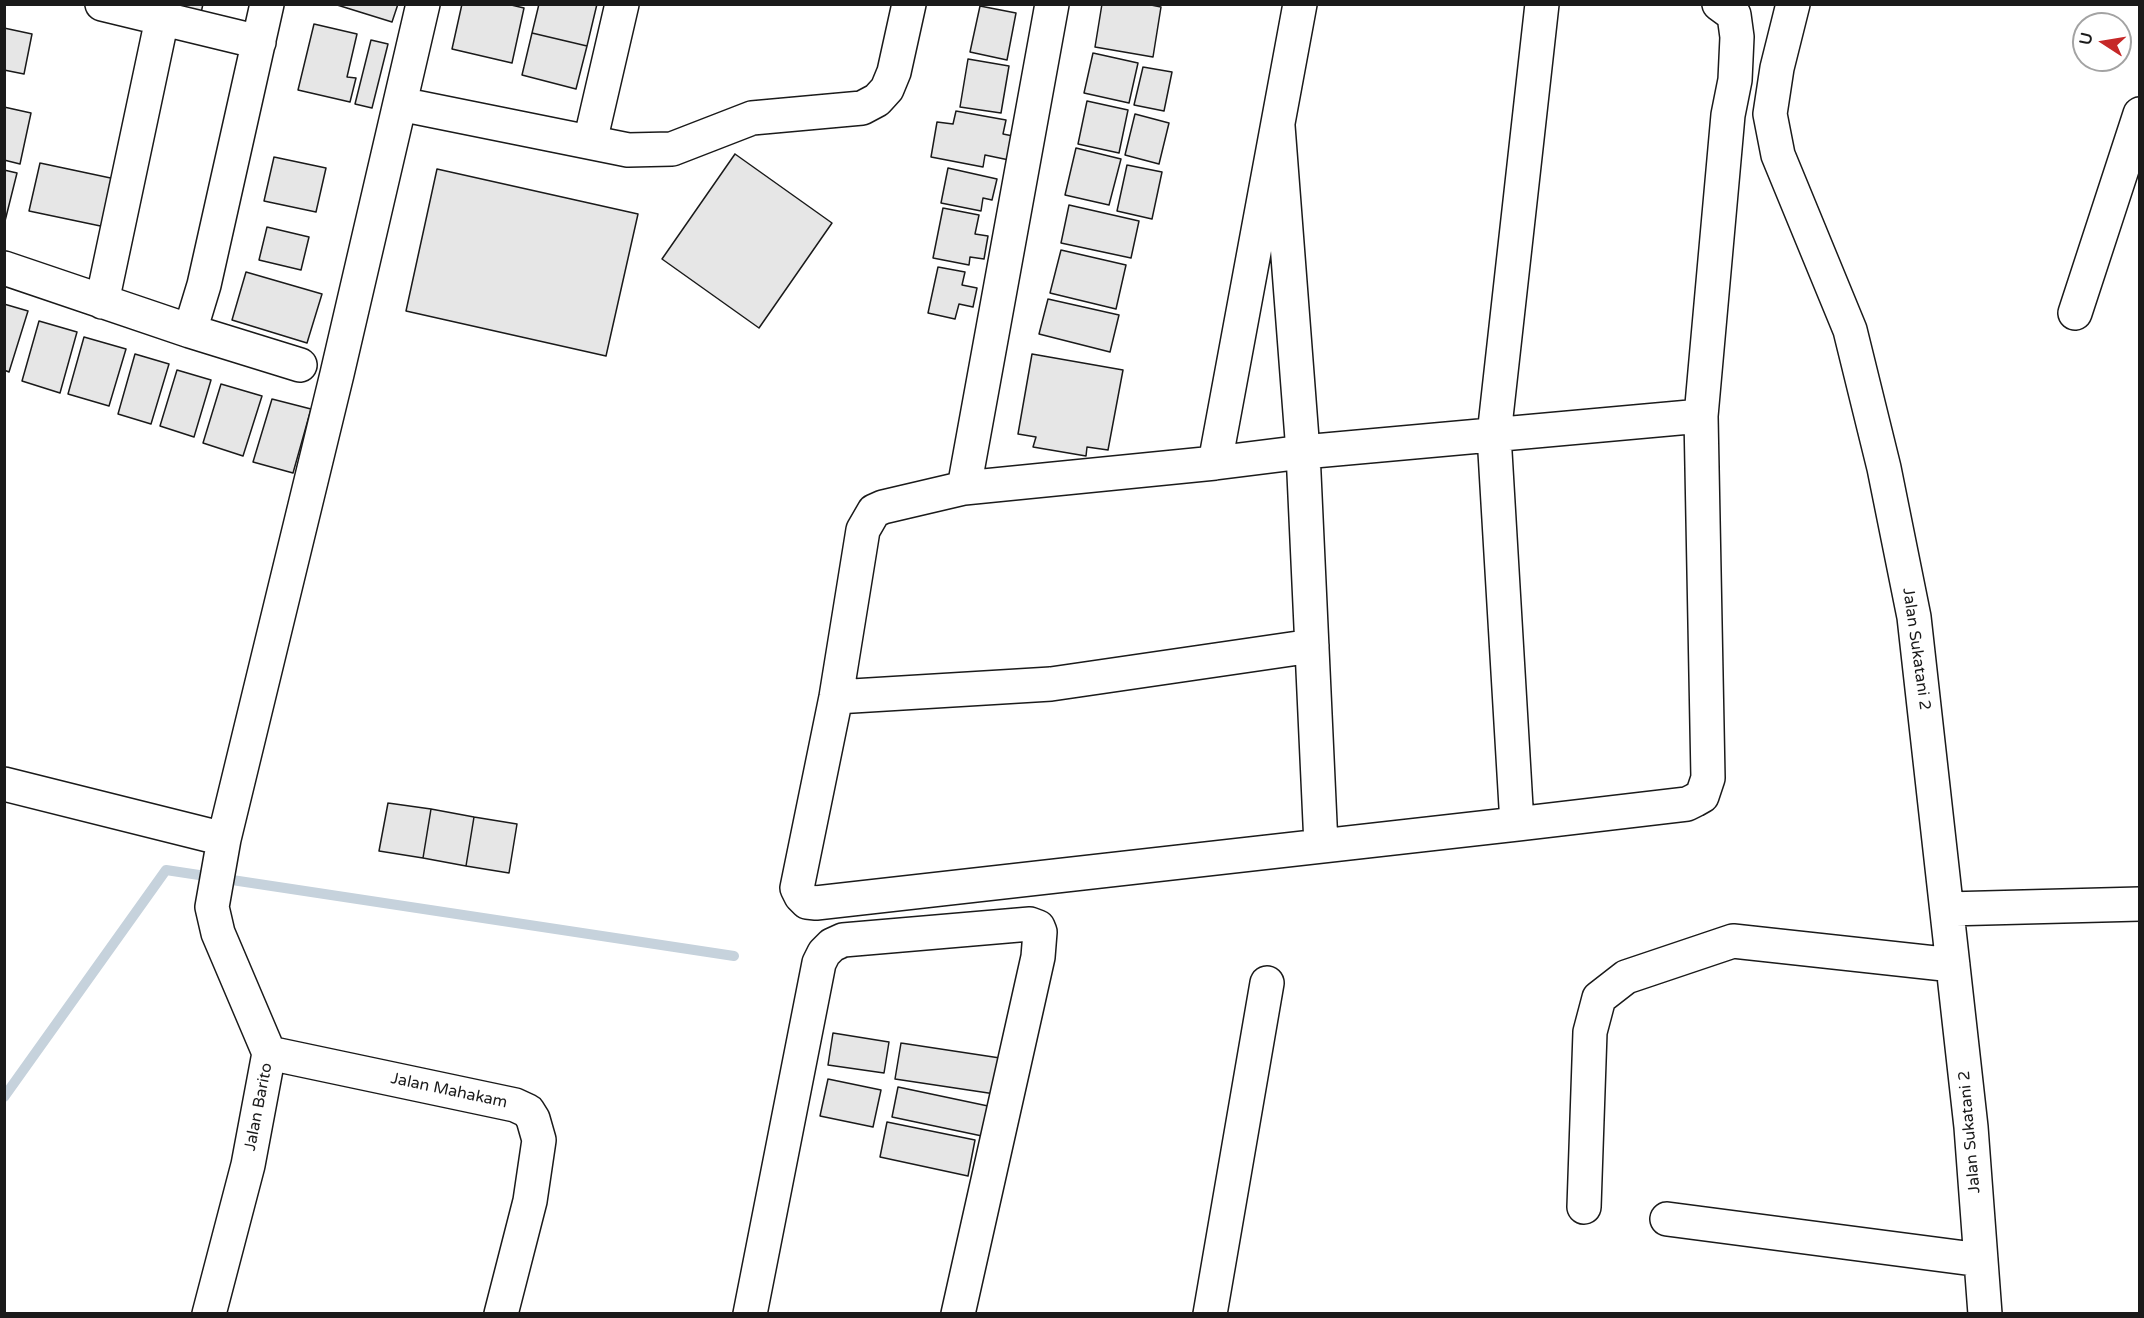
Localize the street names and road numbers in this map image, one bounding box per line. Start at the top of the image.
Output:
street label: Jalan Sukatani 2 [1898,587,1934,711]
street label: Jalan Barito [241,1061,277,1153]
street label: Jalan Mahakam [389,1069,509,1113]
street label: Jalan Sukatani 2 [1955,1070,1985,1194]

